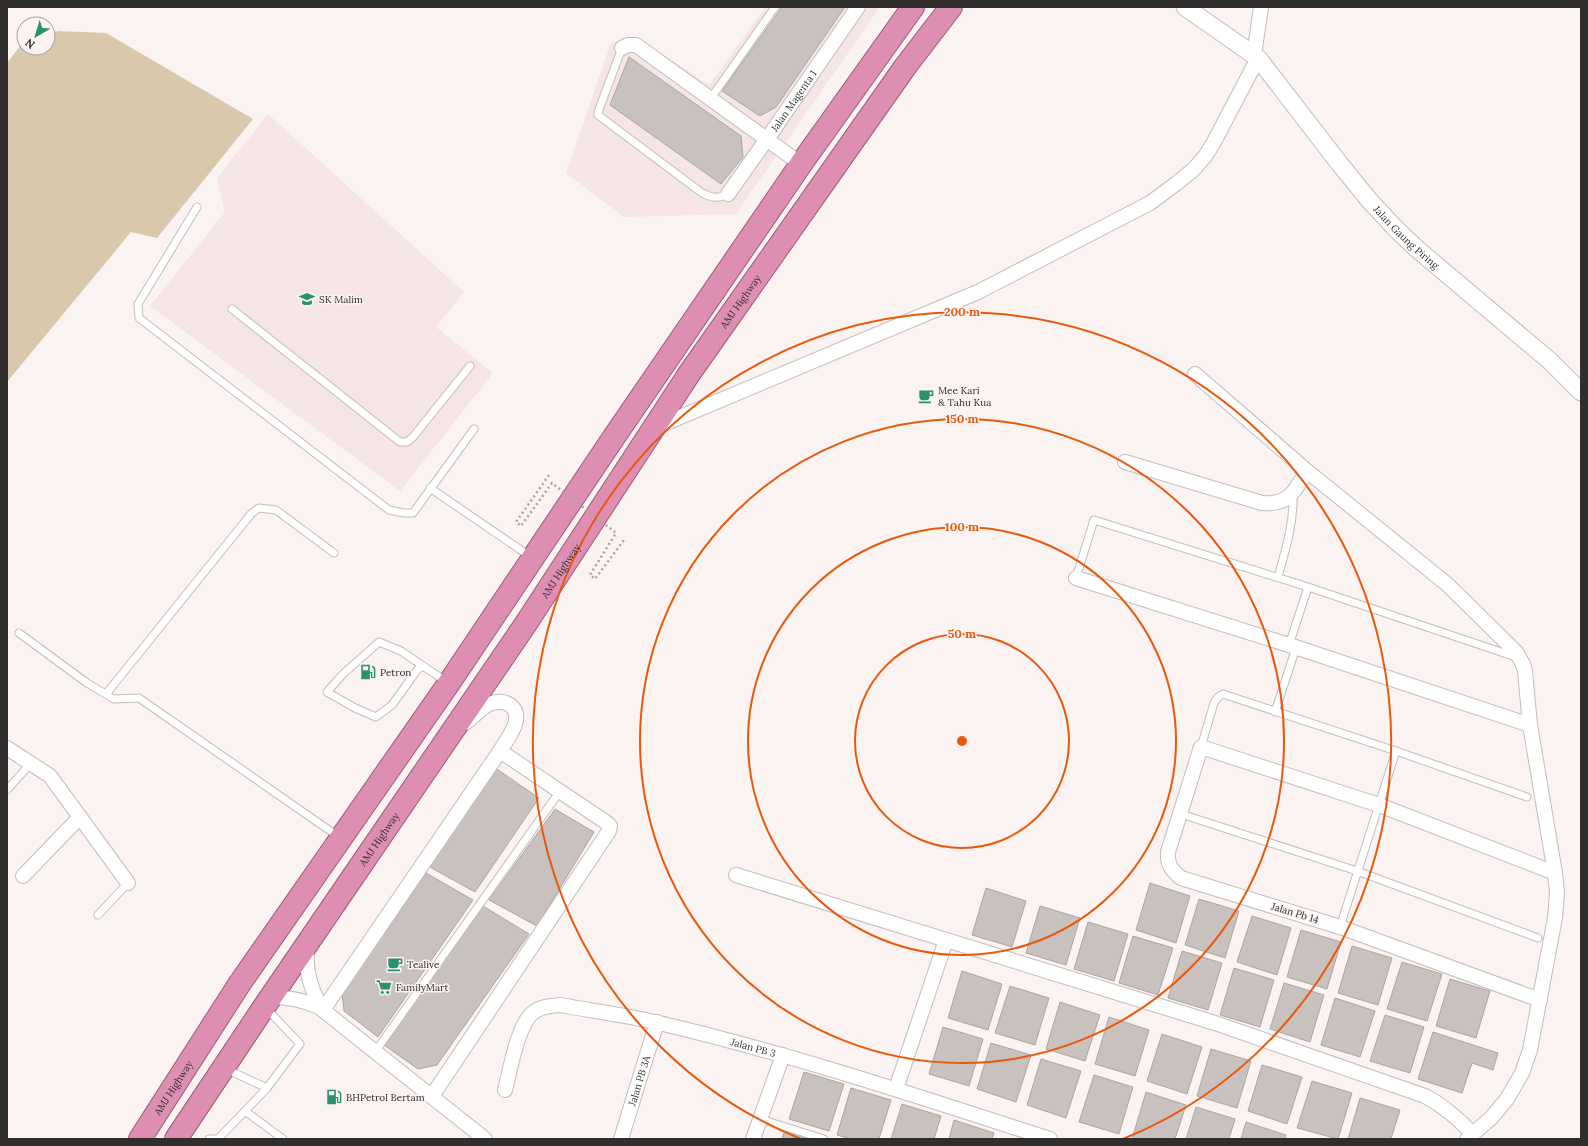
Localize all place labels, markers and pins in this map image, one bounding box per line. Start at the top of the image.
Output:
school or university icon: SK Malim [298,290,316,308]
place label: SK Malim [319,293,363,306]
place label: Mee Kari & Tahu Kua [938,384,991,409]
cafe icon: Mee Kari & Tahu Kua [917,387,935,405]
fuel station icon: Petron [359,663,377,681]
place label: Petron [380,666,411,679]
centre of rings [955,734,969,748]
cafe icon: Tealive [386,955,404,973]
place label: Tealive [407,958,440,971]
supermarket icon: FamilyMart [375,978,393,996]
place label: FamilyMart [396,981,448,994]
fuel station icon: BHPetrol Bertam [325,1088,343,1106]
place label: BHPetrol Bertam [346,1091,425,1104]

